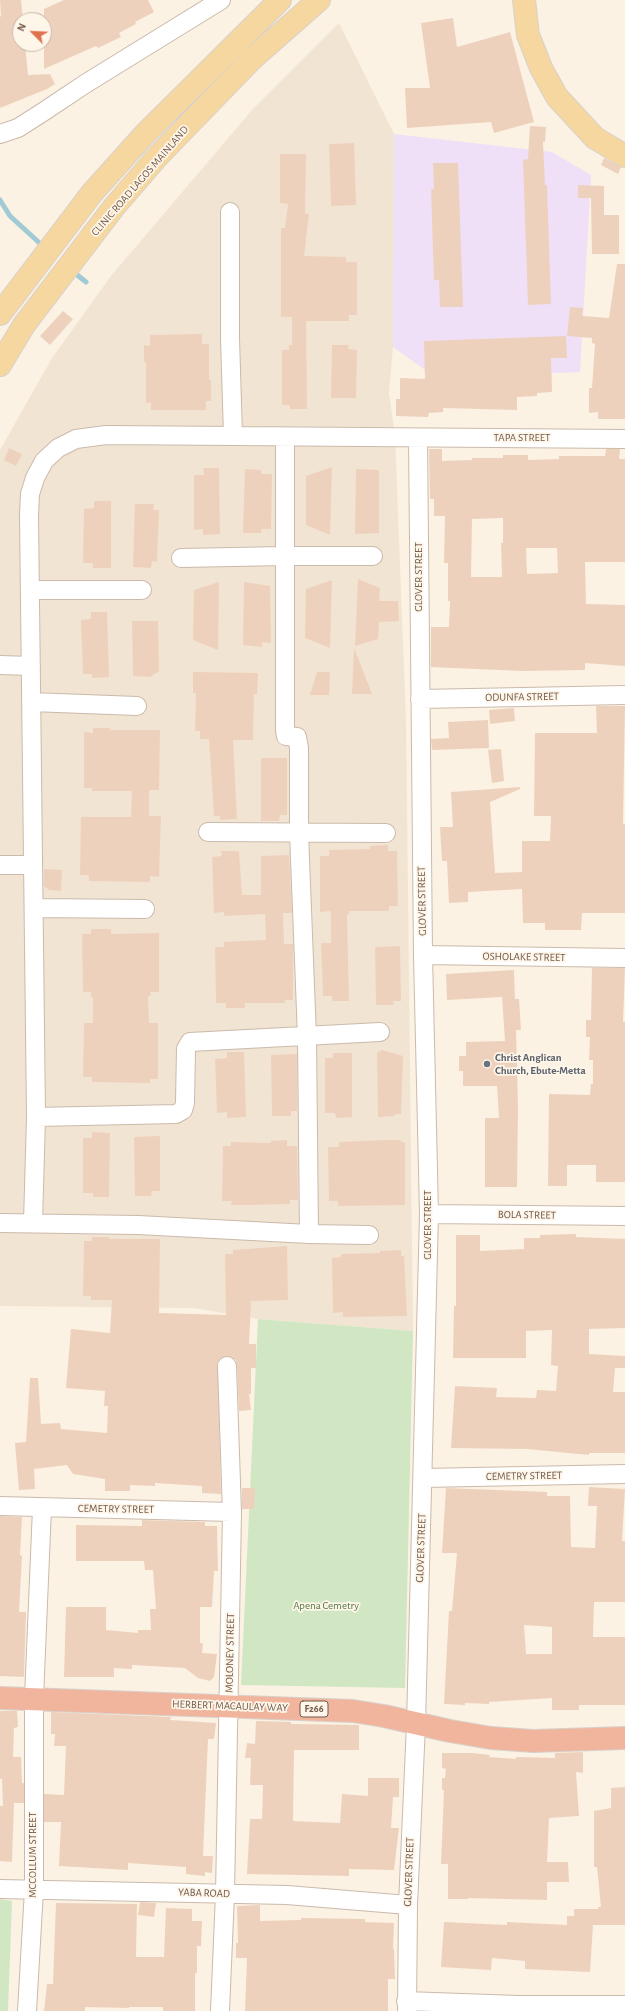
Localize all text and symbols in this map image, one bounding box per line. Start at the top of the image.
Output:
north arrow [12,12,52,52]
text: N [15,22,28,33]
street label: CLINIC ROAD LAGOS MAINLAND [89,123,191,239]
street label: TAPA STREET [494,431,550,445]
street label: GLOVER STREET [412,542,426,612]
street label: ODUNFA STREET [485,690,559,704]
street label: GLOVER STREET [415,866,429,936]
street label: OSHOLAKE STREET [482,950,566,964]
place label: Christ Anglican Church, Ebute-Metta [495,1051,586,1077]
marker: Christ Anglican Church, Ebute-Metta [482,1059,492,1069]
street label: GLOVER STREET [421,1190,435,1260]
street label: BOLA STREET [498,1208,556,1222]
street label: CEMETRY STREET [486,1469,562,1483]
street label: CEMETRY STREET [78,1502,154,1516]
street label: GLOVER STREET [413,1513,429,1583]
park label: Apena Cemetry [293,1599,359,1613]
street label: MOLONEY STREET [223,1613,237,1693]
street label: HERBERT MACAULAY WAY [172,1697,288,1715]
road number: F266 [300,1701,328,1717]
street label: MCCOLLUM STREET [26,1812,40,1898]
street label: GLOVER STREET [401,1837,417,1907]
street label: YABA ROAD [178,1885,230,1901]

